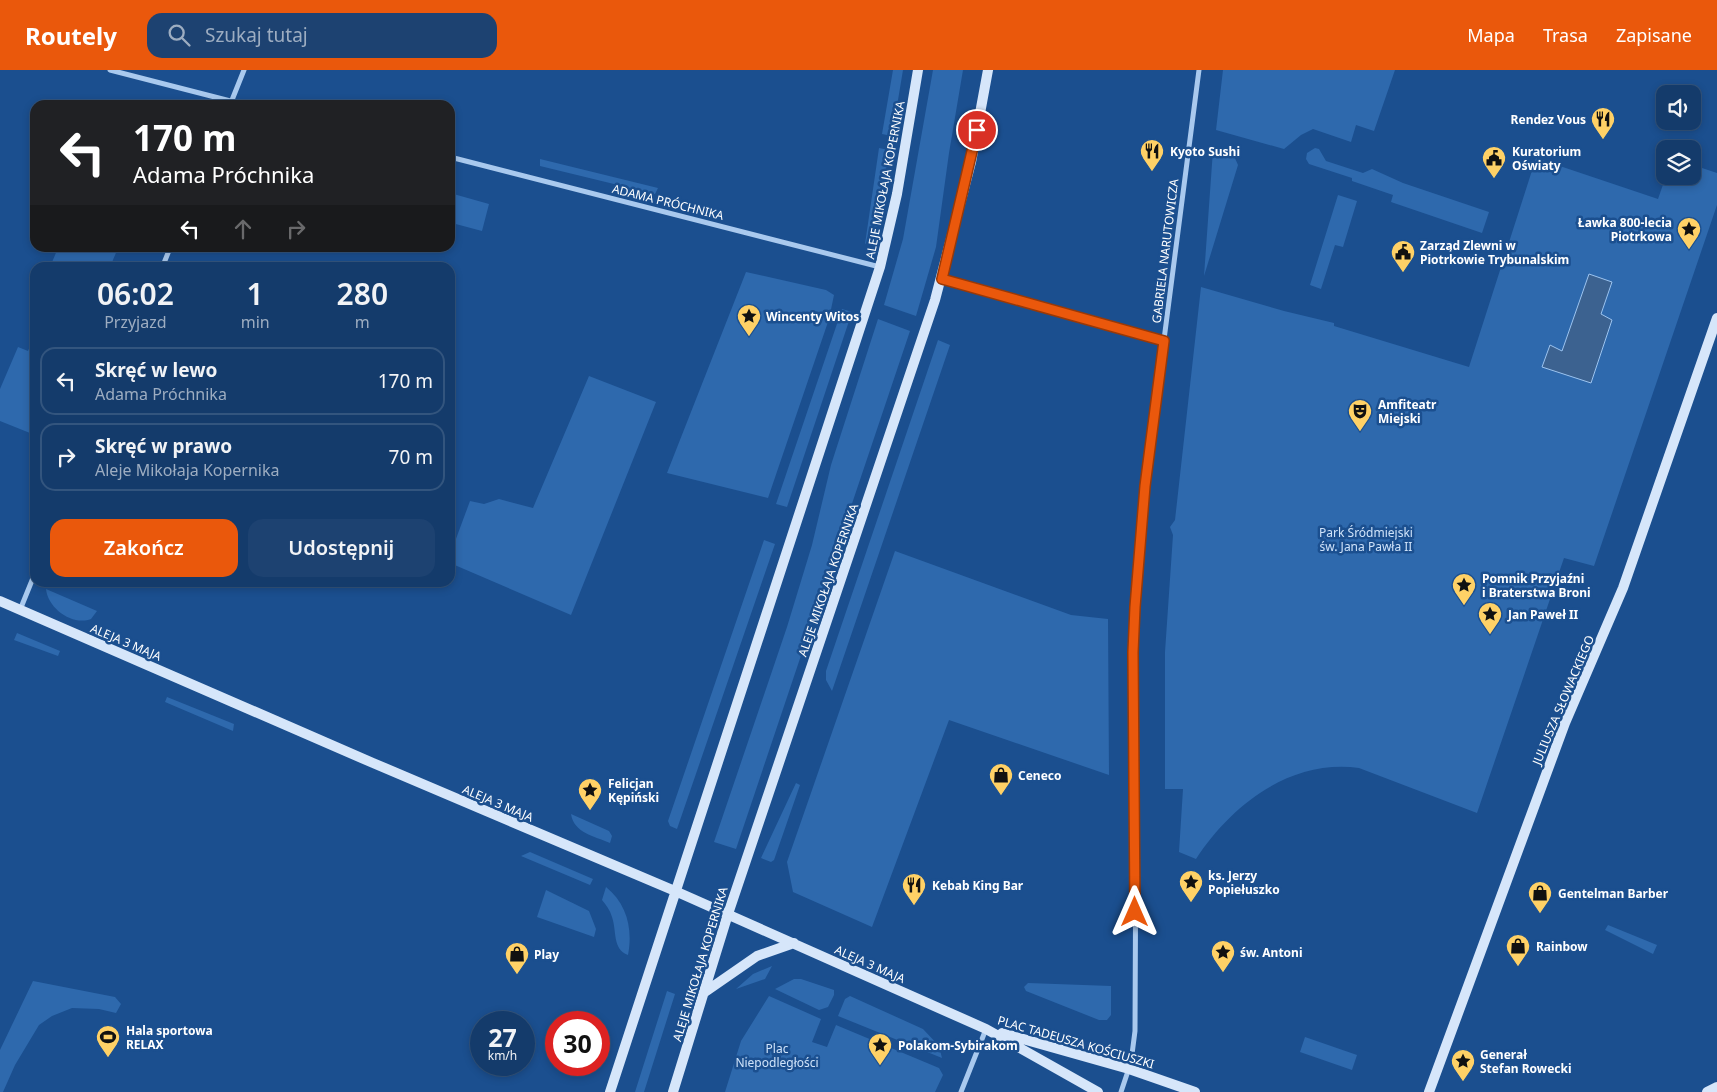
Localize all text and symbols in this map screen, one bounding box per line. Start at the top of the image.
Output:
search box [147,13,497,58]
text: Routely [25,19,117,52]
icon: search [165,21,193,49]
text: Szukaj tutaj [205,22,308,48]
text: Mapa [1467,23,1515,47]
text: Trasa [1543,23,1588,47]
text: Zapisane [1616,23,1692,47]
map controls [1656,85,1701,185]
button: sound [1656,85,1701,130]
street label: ALEJE MIKOŁAJA KOPERNIKA [861,99,909,261]
restaurant icon: Rendez Vous [1590,106,1616,140]
pin [956,109,998,151]
place label: Rendez Vous [1511,111,1586,128]
text: 170 m [133,114,236,161]
icon: arrive [963,116,991,144]
icon: left [50,120,115,185]
restaurant icon: Kyoto Sushi [1139,138,1165,172]
button: layers [1656,140,1701,185]
place label: Kyoto Sushi [1170,143,1240,160]
place label: Kuratorium Oświaty [1512,143,1581,174]
public building icon: Kuratorium Oświaty [1481,145,1507,179]
text: Adama Próchnika [133,159,314,189]
street label: GABRIELA NARUTOWICZA [1148,177,1182,324]
street label: ADAMA PRÓCHNIKA [610,180,726,224]
place label: Ławka 800-lecia Piotrkowa [1578,214,1672,245]
icon: left [176,215,204,243]
icon: ahead [229,215,257,243]
icon: right [282,215,310,243]
place icon: Ławka 800-lecia Piotrkowa [1676,216,1702,250]
place label: Zarząd Zlewni w Piotrkowie Trybunalskim [1420,237,1569,268]
public building icon: Zarząd Zlewni w Piotrkowie Trybunalskim [1390,239,1416,273]
text: 06:02 [97,273,174,314]
text: 1 [247,273,264,314]
text: 280 [337,273,388,314]
place icon: Wincenty Witos [736,303,762,337]
place label: Wincenty Witos [766,308,859,325]
text: Przyjazd [104,311,167,333]
text: min [241,311,270,333]
text: m [355,311,370,333]
text: Skręć w lewo [95,357,217,383]
icon: left [52,367,80,395]
text: 170 m [378,368,433,394]
text: Adama Próchnika [95,383,227,405]
place label: Amfiteatr Miejski [1378,396,1437,427]
theatre icon: Amfiteatr Miejski [1347,398,1373,432]
text: Skręć w prawo [95,433,232,459]
icon: right [52,443,80,471]
text: 70 m [389,444,433,470]
text: Aleje Mikołaja Kopernika [95,459,280,481]
street label: ALEJE MIKOŁAJA KOPERNIKA [794,501,862,659]
button: Zakończ [50,519,238,577]
button: Udostępnij [248,519,435,577]
park label: Park Śródmiejski św. Jana Pawła II [1319,524,1413,555]
place label: Pomnik Przyjaźni i Braterstwa Broni [1482,570,1591,601]
place icon: Pomnik Przyjaźni i Braterstwa Broni [1451,572,1477,606]
place icon: Jan Paweł II [1477,601,1503,635]
place label: Jan Paweł II [1507,606,1579,623]
street label: ALEJA 3 MAJA [88,619,164,665]
street label: JULIUSZA SŁOWACKIEGO [1528,633,1598,768]
shop icon: Ceneco [988,762,1014,796]
place label: Ceneco [1018,767,1062,784]
place label: Felicjan Kępiński [608,775,659,806]
place icon: Felicjan Kępiński [577,777,603,811]
street label: ALEJA 3 MAJA [460,780,536,826]
place label: ks. Jerzy Popiełuszko [1208,867,1280,898]
place icon: ks. Jerzy Popiełuszko [1178,869,1204,903]
restaurant icon: Kebab King Bar [901,872,927,906]
place label: Kebab King Bar [932,877,1024,894]
shop icon: Gentelman Barber [1527,880,1553,914]
street label: ALEJE MIKOŁAJA KOPERNIKA [668,884,732,1043]
position arrow [1108,885,1160,937]
place label: Gentelman Barber [1558,885,1669,902]
shop icon: Rainbow [1505,933,1531,967]
place label: Rainbow [1536,938,1588,955]
place icon: św. Antoni [1210,939,1236,973]
shop icon: Play [504,941,530,975]
street label: ALEJA 3 MAJA [832,941,908,987]
place label: św. Antoni [1240,944,1303,961]
place label: Play [534,946,559,963]
speed limit sign: 30 [545,1011,610,1076]
street label: PLAC TADEUSZA KOŚCIUSZKI [996,1011,1156,1073]
text: 27 [488,1020,517,1054]
place label: Hala sportowa RELAX [126,1022,213,1053]
sports icon: Hala sportowa RELAX [95,1024,121,1058]
place icon: Polakom-Sybirakom [867,1032,893,1066]
place label: Polakom-Sybirakom [898,1037,1018,1054]
park label: Plac Niepodległości [735,1040,819,1071]
place label: Generał Stefan Rowecki [1480,1046,1572,1077]
text: km/h [488,1047,517,1064]
place icon: Generał Stefan Rowecki [1450,1048,1476,1082]

